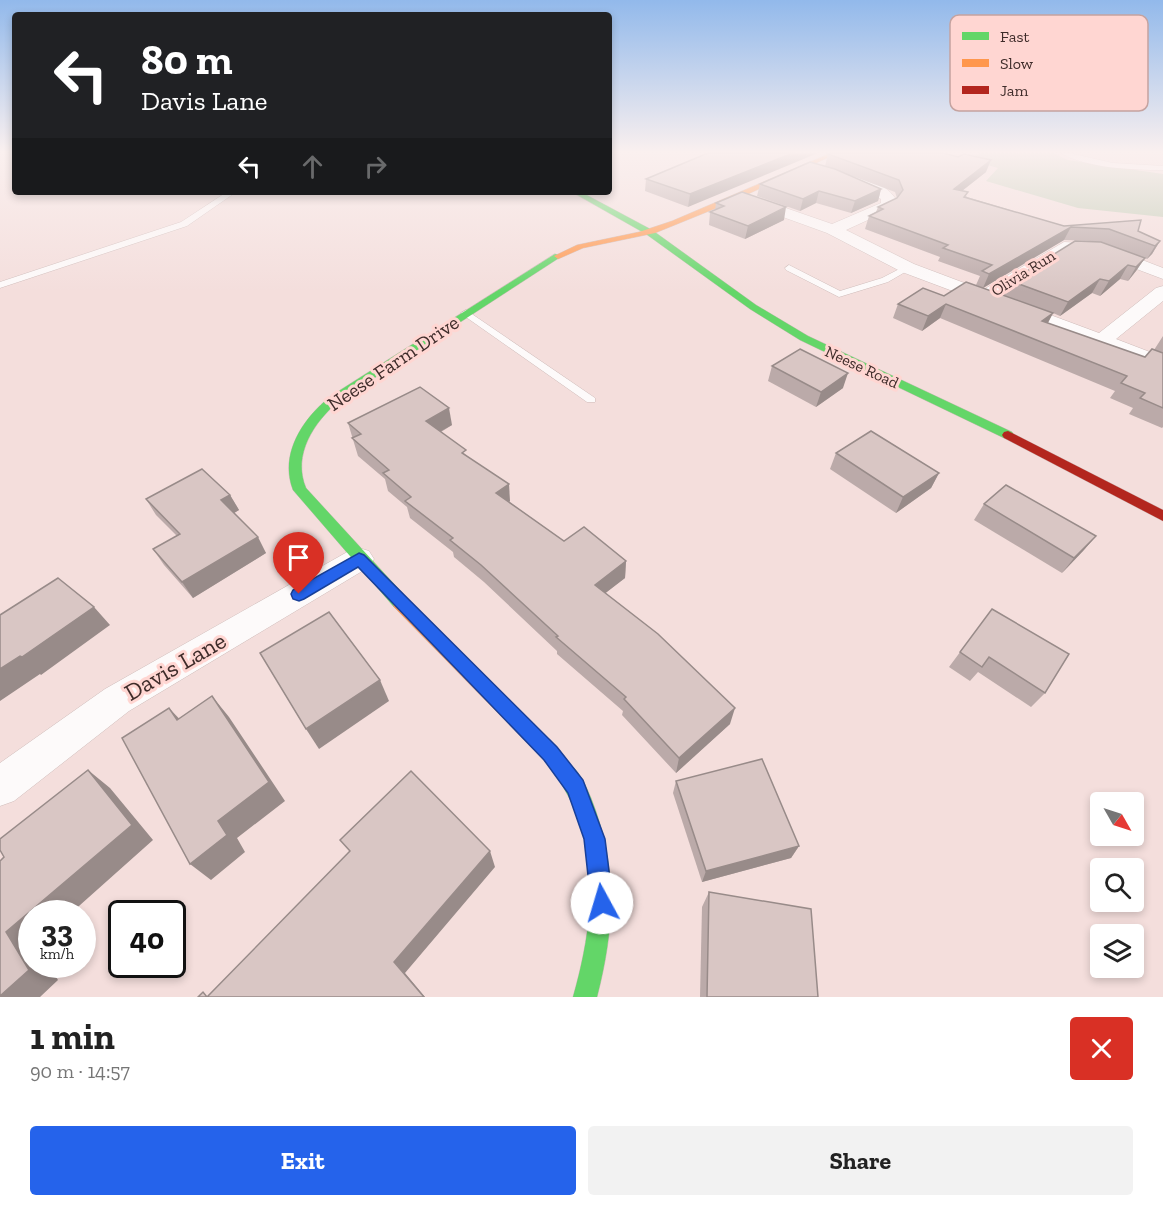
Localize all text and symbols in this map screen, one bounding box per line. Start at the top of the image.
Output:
legend [950,15,1148,111]
text: Fast [1000,27,1029,46]
text: 80 m [141,34,232,85]
icon: left [42,36,120,114]
text: Slow [1000,54,1034,73]
text: Jam [1000,81,1029,100]
text: Davis Lane [141,85,268,117]
icon: left [233,150,266,183]
icon: ahead [296,150,329,183]
icon: right [359,150,392,183]
street label: Olivia Run [987,245,1059,300]
street label: Neese Farm Drive [323,310,463,416]
street label: Neese Road [822,342,902,392]
pin [273,532,324,594]
icon: arrive [282,541,315,574]
street label: Davis Lane [119,625,231,707]
north arrow [1090,792,1144,846]
map controls [1090,792,1144,978]
button: search [1090,858,1144,912]
position arrow [570,871,634,935]
speed limit sign: 40 [108,900,186,978]
text: 33 [41,914,73,950]
button: layers [1090,924,1144,978]
text: km/h [40,945,74,963]
text: 1 min [30,1015,115,1058]
button: close [1070,1017,1133,1080]
text: 90 m · 14:57 [30,1059,130,1083]
button: Exit [30,1126,576,1195]
button: Share [588,1126,1133,1195]

